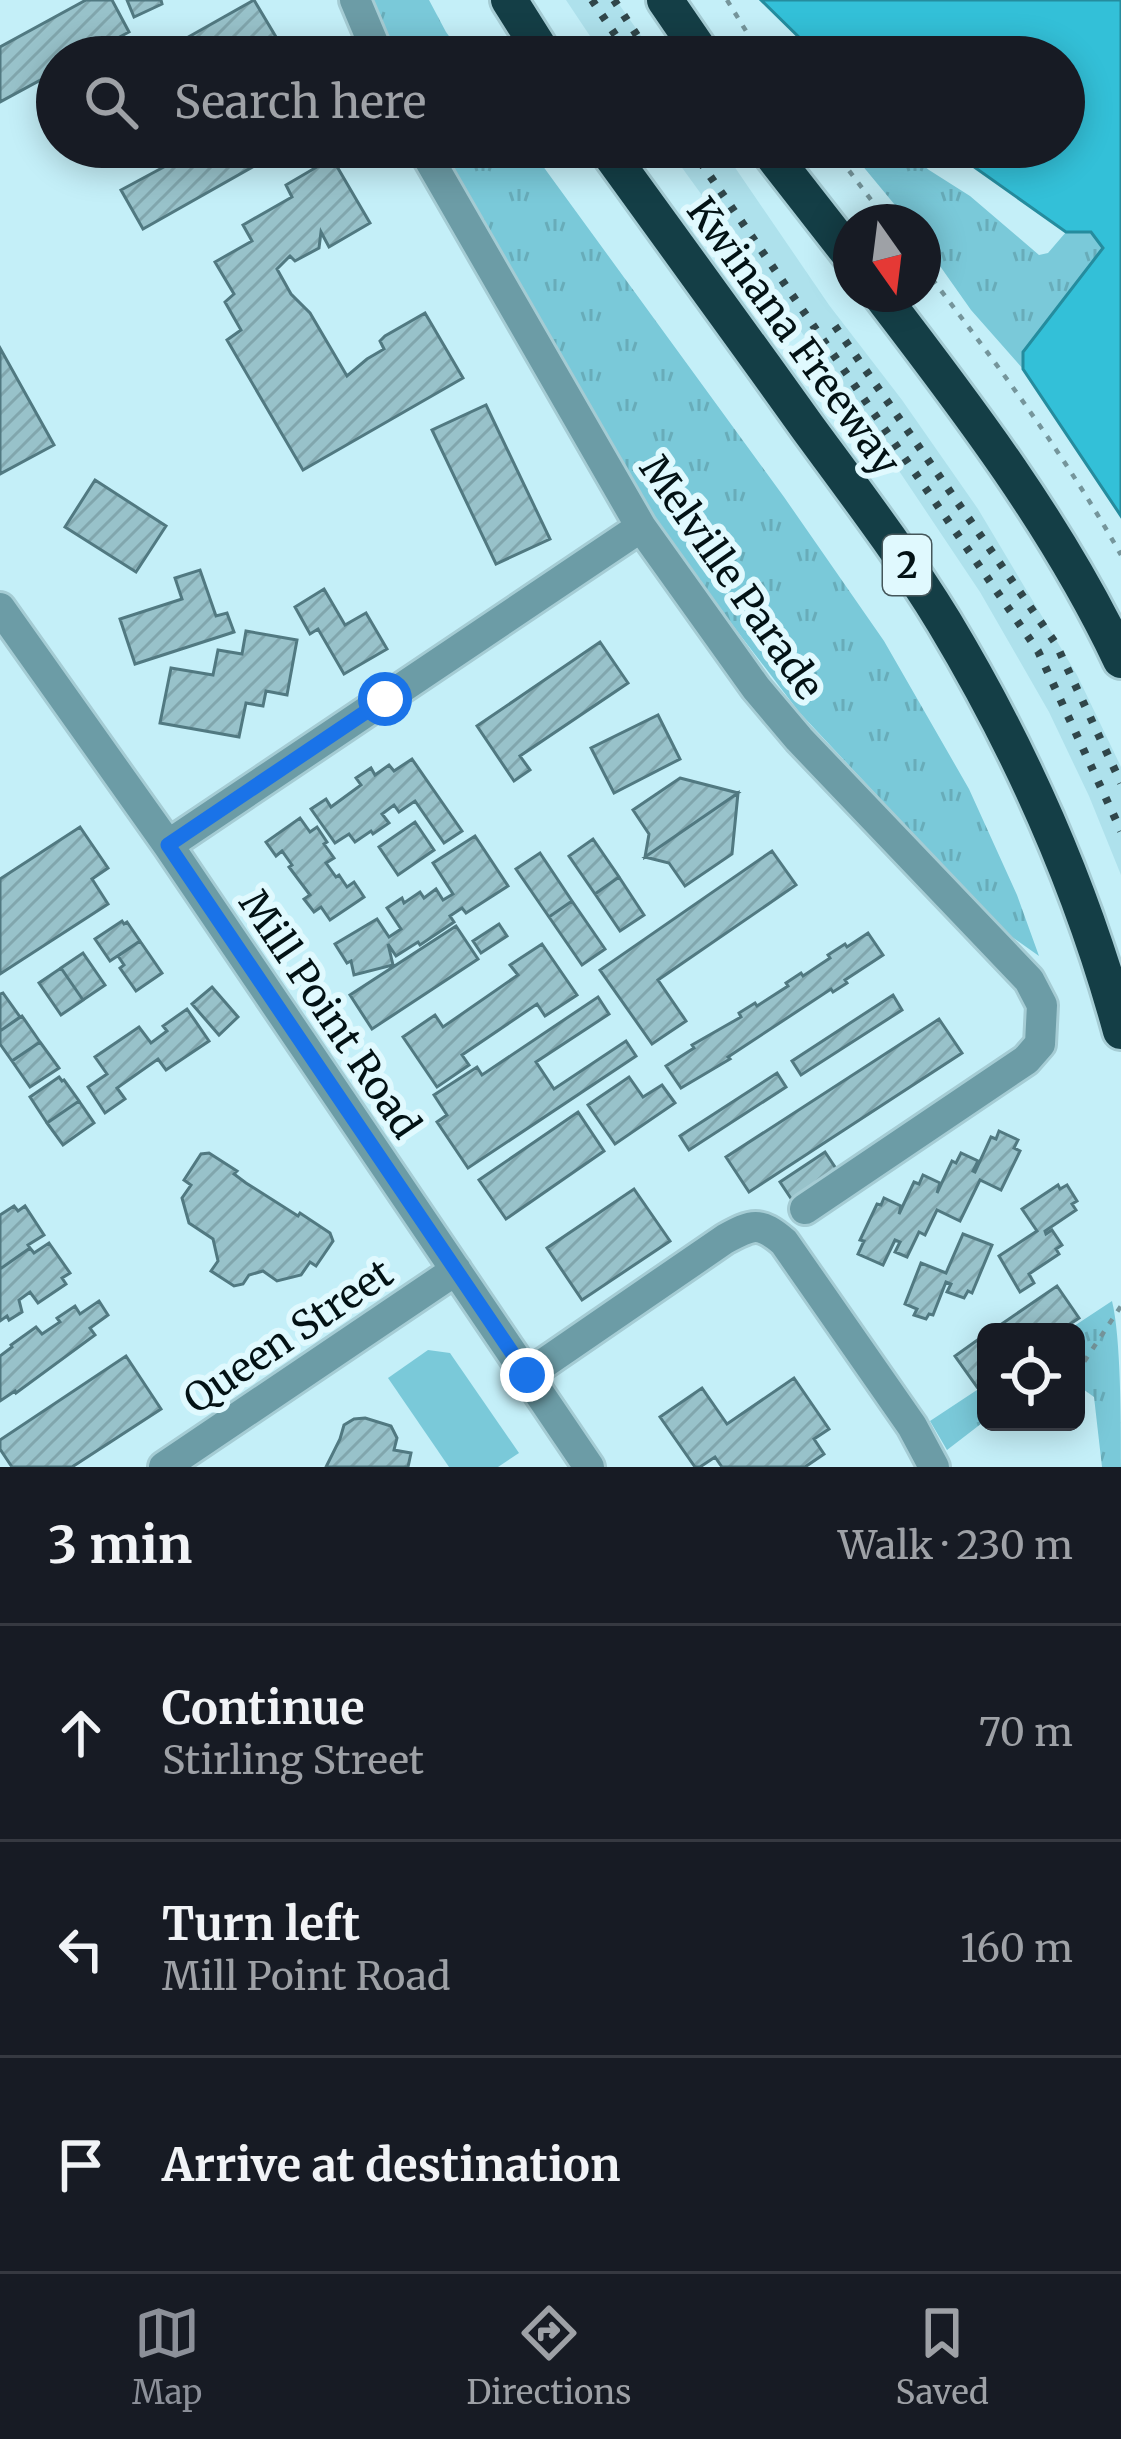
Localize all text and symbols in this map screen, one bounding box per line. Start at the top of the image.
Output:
search box [36,36,1085,168]
icon: search [78,69,144,135]
text: Search here [174,74,426,130]
street label: Kwinana Freeway [676,188,911,485]
north arrow [833,204,941,312]
street label: Melville Parade [629,446,834,709]
road number: 2 [883,535,931,595]
route start [358,672,412,726]
street label: Mill Point Road [229,881,431,1148]
street label: Queen Street [175,1249,402,1424]
map controls [977,1323,1085,1431]
button: locate [977,1323,1085,1431]
route end [500,1348,554,1402]
text: 3 min [48,1513,192,1577]
text: Walk · 230 m [838,1521,1073,1570]
text: Continue [162,1680,364,1736]
icon: ahead [48,1700,114,1766]
text: 70 m [979,1708,1073,1757]
text: Stirling Street [162,1736,424,1785]
text: Turn left [162,1896,360,1952]
icon: left [48,1916,114,1982]
text: 160 m [960,1924,1073,1973]
text: Mill Point Road [162,1952,451,2001]
icon: arrive [48,2132,114,2198]
text: Arrive at destination [162,2137,620,2193]
tab: Map [132,2300,202,2413]
tab: Directions [466,2300,631,2413]
tab: Saved [895,2300,989,2413]

